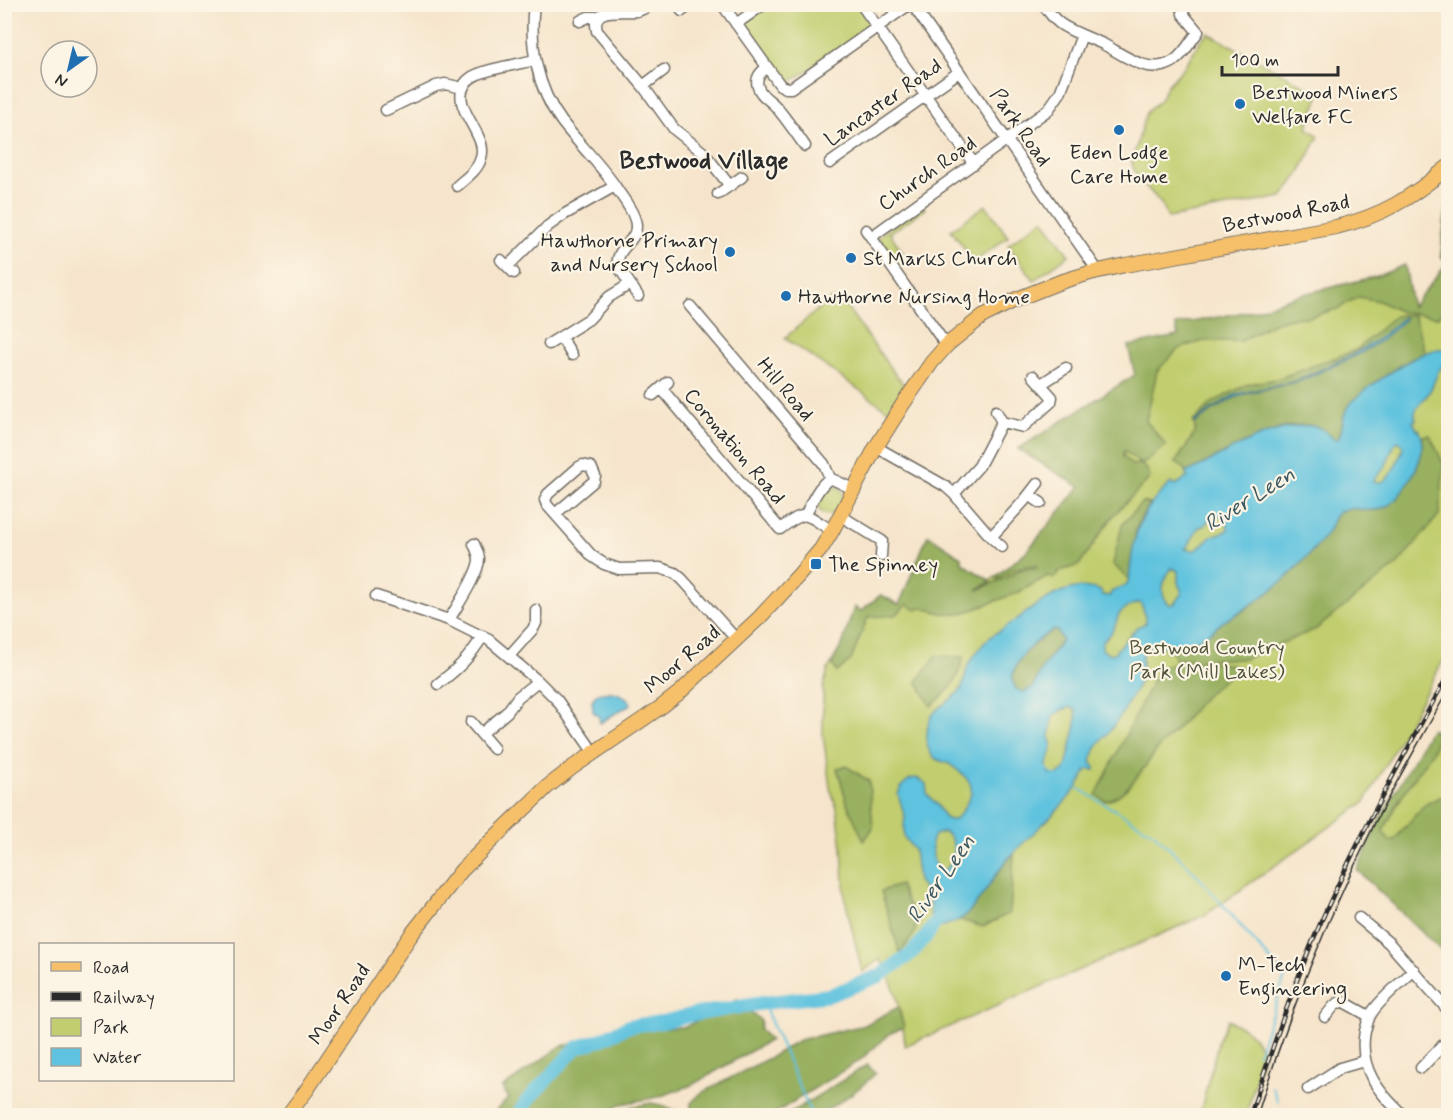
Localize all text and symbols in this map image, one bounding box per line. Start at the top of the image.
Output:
north arrow [39,39,99,99]
scale bar [1222,39,1338,77]
text: 100 m [1231,49,1279,73]
street label: Lancaster Road [819,52,948,154]
text: N [51,69,72,92]
place label: Bestwood Miners Welfare FC [1252,79,1398,131]
street label: Park Road [983,83,1057,172]
marker: Bestwood Miners Welfare FC [1233,97,1247,111]
marker: Eden Lodge Care Home [1112,123,1126,137]
street label: Church Road [873,130,982,218]
place label: Eden Lodge Care Home [1069,139,1169,191]
district label: Bestwood Village [619,146,789,180]
street label: Bestwood Road [1220,188,1352,240]
place label: Hawthorne Primary and Nursery School [541,227,718,279]
marker: Hawthorne Primary and Nursery School [723,245,737,259]
place label: St Marks Church [863,245,1017,273]
marker: St Marks Church [844,251,858,265]
place label: Hawthorne Nursing Home [798,283,1030,311]
marker: Hawthorne Nursing Home [779,289,793,303]
street label: Hill Road [750,352,820,428]
street label: Coronation Road [677,382,791,511]
water label: River Leen [1200,461,1301,538]
place label: The Spinney [828,551,938,579]
marker: The Spinney [809,557,823,571]
street label: Moor Road [638,619,727,701]
park label: Bestwood Country Park (Mill Lakes) [1129,634,1285,686]
water label: River Leen [901,830,982,929]
legend [39,943,234,1081]
place label: M-Tech Engineering [1238,951,1347,1005]
text: Road [93,956,129,980]
street label: Moor Road [302,958,377,1051]
marker: M-Tech Engineering [1219,969,1233,983]
text: Railway [93,986,155,1010]
text: Park [93,1016,129,1040]
text: Water [93,1046,142,1070]

